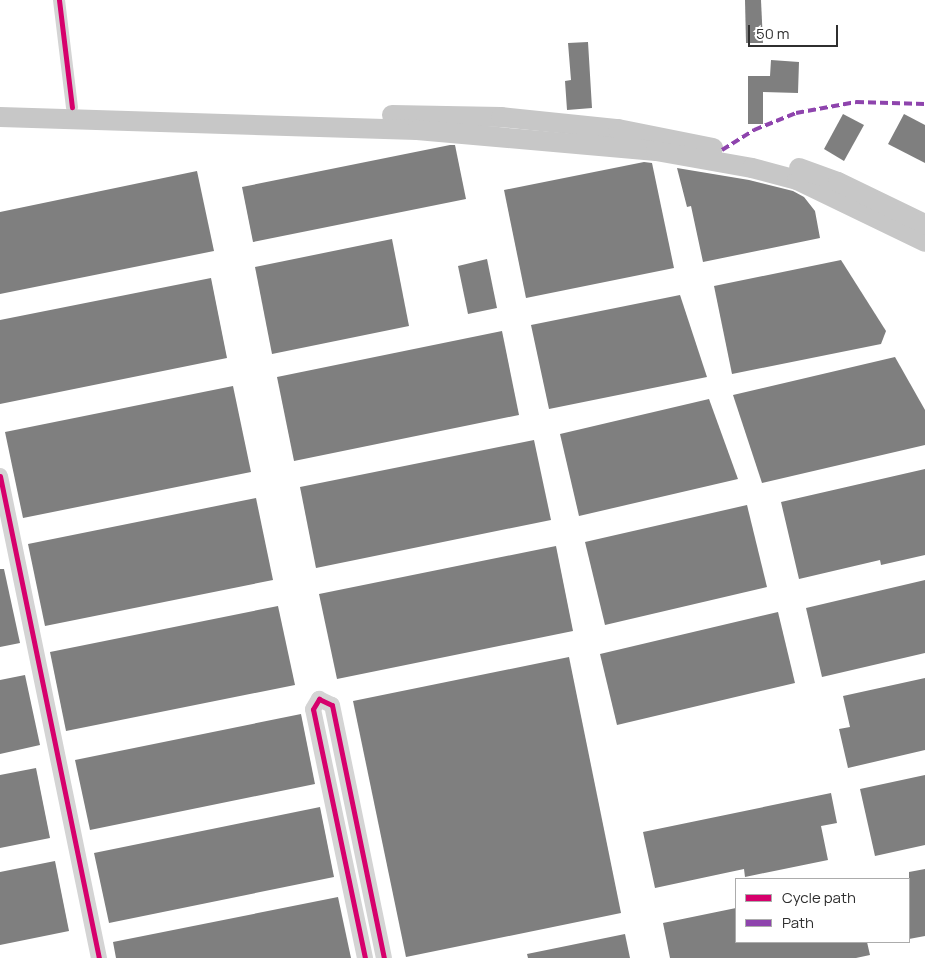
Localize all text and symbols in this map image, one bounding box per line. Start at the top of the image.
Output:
scale bar [750,15,840,47]
text: 50 m [756,23,790,44]
legend [735,878,910,943]
text: Cycle path [782,887,856,908]
text: Path [782,912,814,933]

